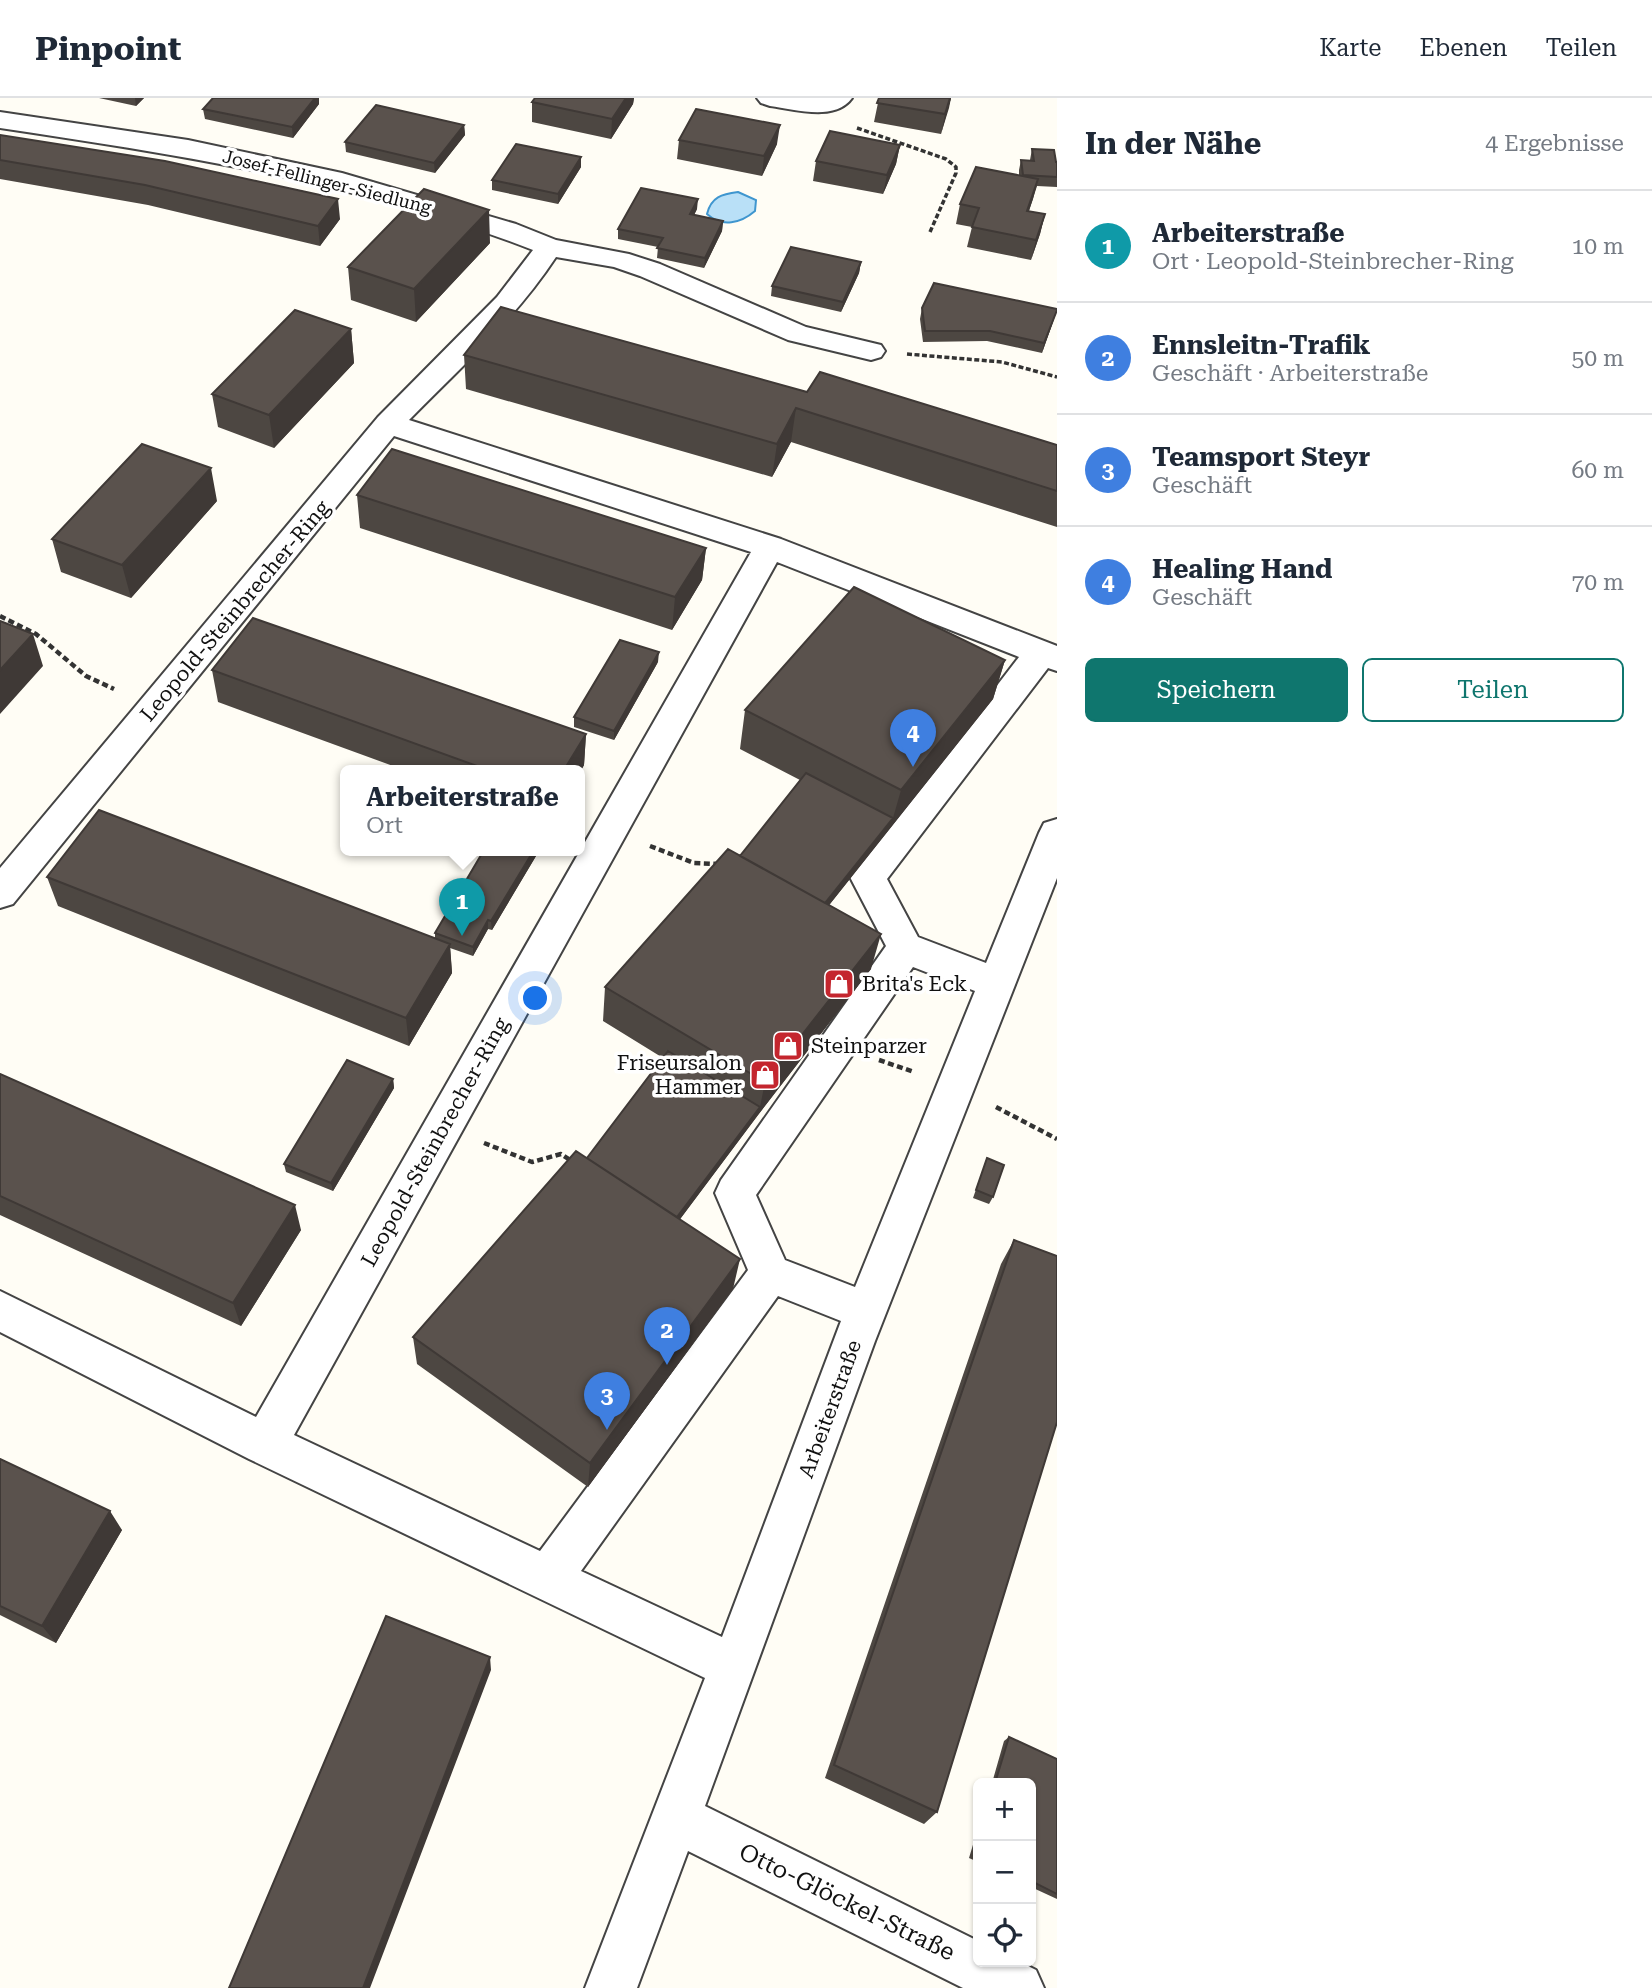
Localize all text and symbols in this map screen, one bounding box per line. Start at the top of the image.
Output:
text: Pinpoint [35,29,181,68]
text: Karte [1319,34,1381,62]
text: Ebenen [1419,34,1508,62]
text: Teilen [1546,34,1617,62]
text: In der Nähe [1085,126,1261,161]
text: 4 Ergebnisse [1485,130,1624,157]
street label: Josef-Fellinger-Siedlung [221,145,434,218]
text: Arbeiterstraße [1152,218,1345,248]
text: 1 [1102,233,1114,260]
text: 10 m [1571,233,1624,260]
text: Ort · Leopold-Steinbrecher-Ring [1152,248,1514,275]
text: Ennsleitn-Trafik [1152,330,1371,360]
text: 2 [1102,345,1114,372]
text: 50 m [1571,345,1624,372]
text: Geschäft · Arbeiterstraße [1152,360,1428,387]
text: Teamsport Steyr [1152,442,1370,472]
text: 3 [1102,457,1114,484]
text: 60 m [1571,457,1624,484]
text: Geschäft [1152,472,1252,499]
street label: Leopold-Steinbrecher-Ring [136,496,334,726]
text: Healing Hand [1152,554,1332,584]
text: 4 [1102,569,1114,596]
text: 70 m [1571,569,1624,596]
text: Geschäft [1152,584,1252,611]
button: Speichern [1085,658,1348,722]
button: Teilen [1362,658,1624,722]
pin: 4 [890,709,936,767]
popup [340,765,585,856]
text: Arbeiterstraße [366,782,559,812]
text: Ort [366,812,403,839]
pin: 1 [439,878,485,936]
shop icon: Brita's Eck [822,967,856,1001]
place label: Brita's Eck [862,972,967,996]
your location [518,981,552,1015]
street label: Leopold-Steinbrecher-Ring [356,1013,514,1271]
shop icon: Steinparzer [771,1029,805,1063]
place label: Steinparzer [811,1034,927,1058]
place label: Friseursalon Hammer [617,1051,742,1099]
shop icon: Friseursalon Hammer [748,1058,782,1092]
pin: 2 [644,1307,690,1365]
street label: Arbeiterstraße [794,1337,866,1481]
pin: 3 [584,1372,630,1430]
map controls [973,1778,1036,1967]
button: + [973,1778,1036,1841]
street label: Otto-Glöckel-Straße [735,1838,959,1966]
button: − [973,1841,1036,1904]
button: locate [973,1904,1036,1967]

